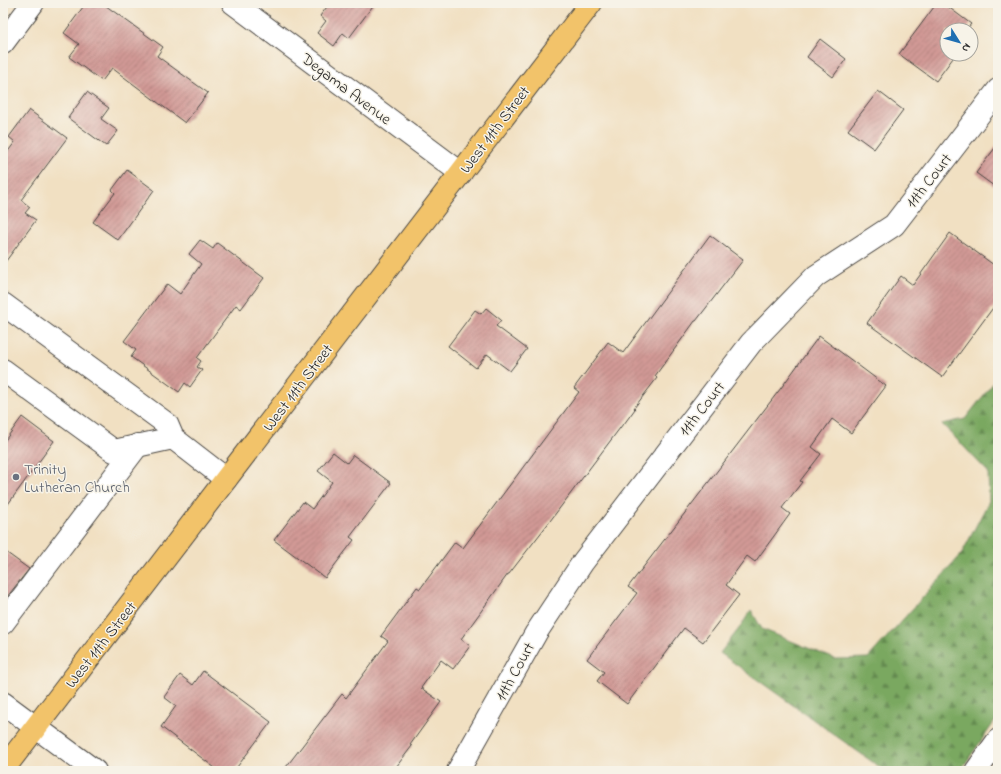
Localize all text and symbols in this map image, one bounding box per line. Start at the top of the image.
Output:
north arrow [939,22,979,62]
text: N [958,40,975,55]
street label: Degama Avenue [295,47,397,132]
street label: West 11th Street [455,81,537,179]
street label: 11th Court [901,148,959,214]
street label: West 11th Street [258,339,340,437]
street label: 11th Court [674,376,732,442]
place label: Trinity Lutheran Church [24,458,130,500]
marker: Trinity Lutheran Church [11,472,21,482]
street label: West 11th Street [60,596,144,694]
street label: 11th Court [490,638,542,706]

